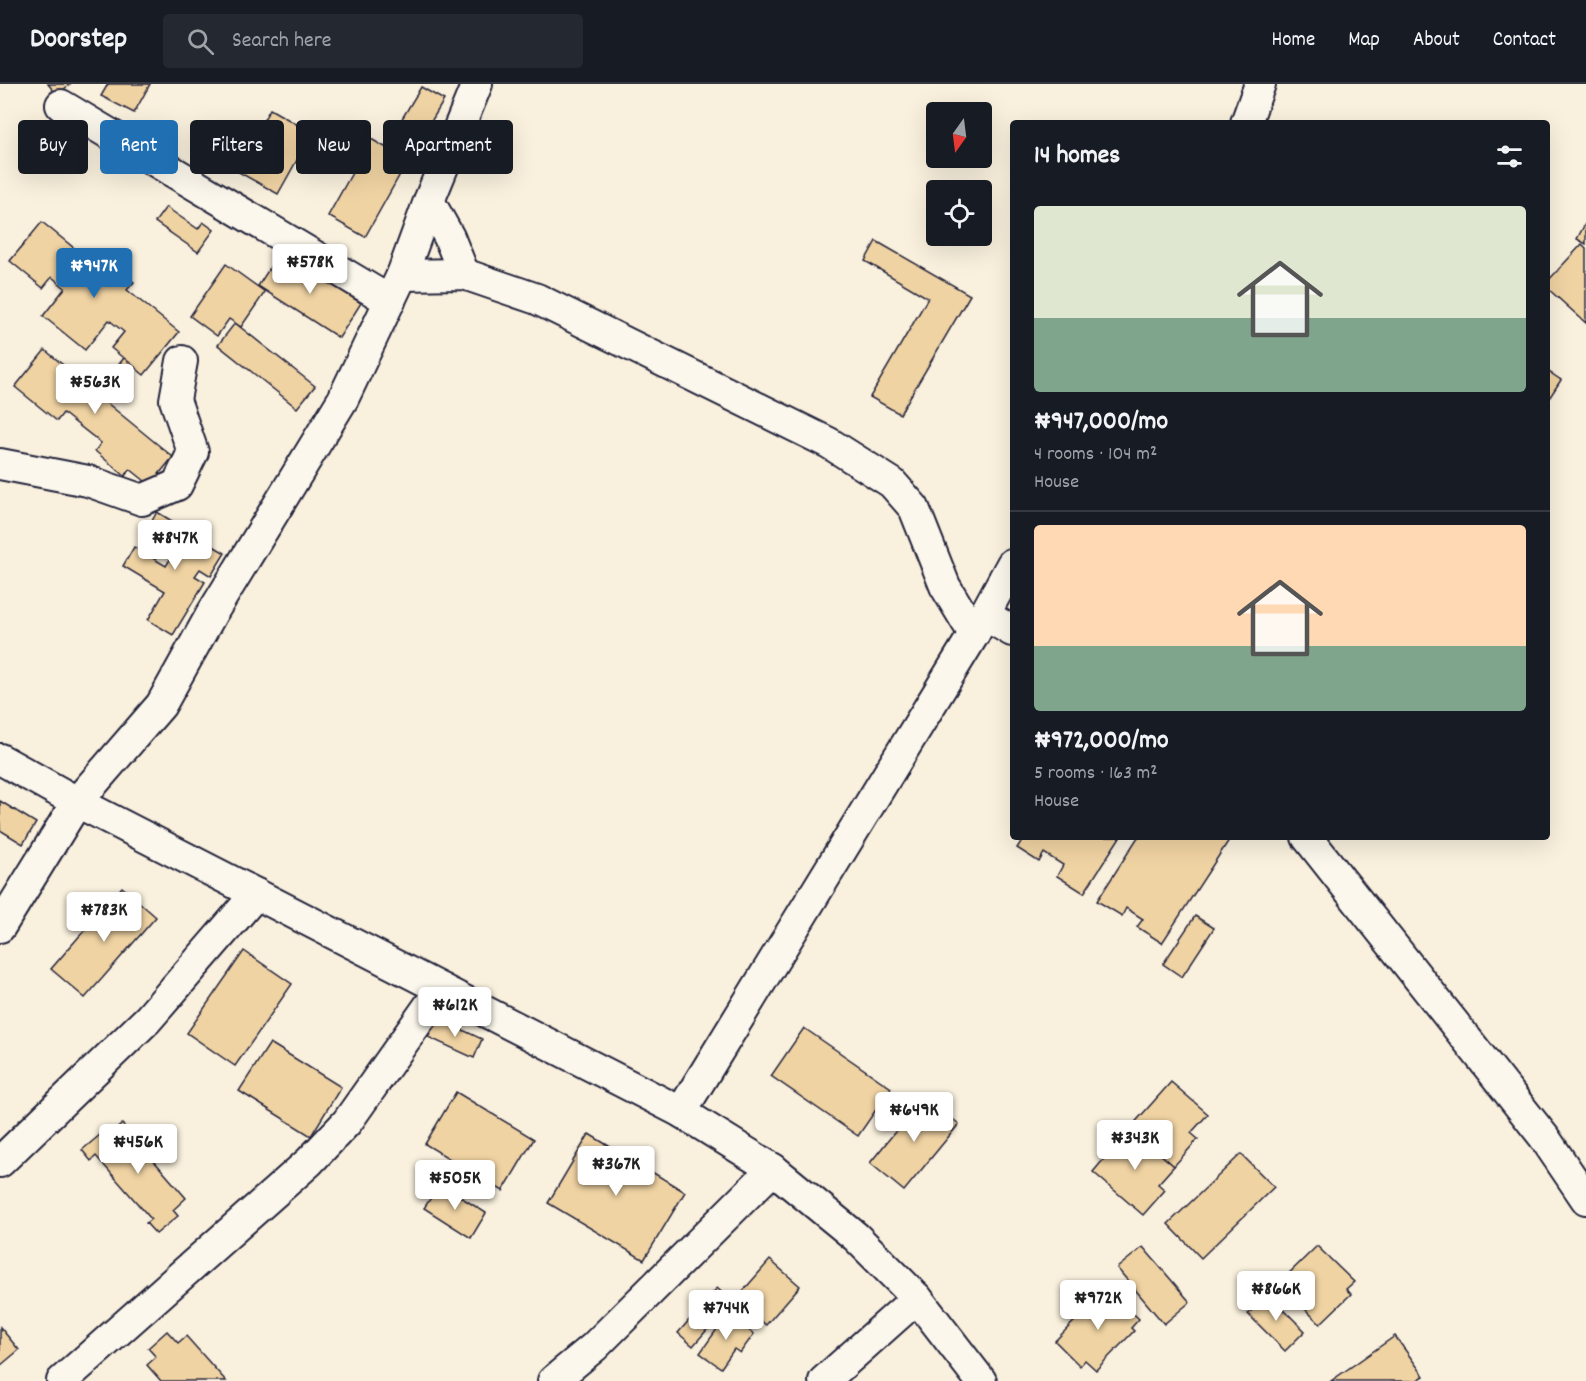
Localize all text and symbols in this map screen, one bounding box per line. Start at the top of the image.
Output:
search box [163,14,583,68]
text: Doorstep [30,21,127,61]
icon: search [184,25,217,58]
text: Search here [232,26,332,57]
text: Home [1271,26,1315,56]
text: Map [1348,26,1380,56]
text: About [1413,26,1460,56]
text: Contact [1493,26,1556,56]
north arrow [926,102,992,168]
map controls [926,102,992,246]
chip: Buy [18,120,88,174]
chip: Rent [100,120,178,174]
chip: Filters [190,120,284,174]
chip: New [296,120,371,174]
chip: Apartment [383,120,513,174]
text: 14 homes [1034,138,1120,175]
icon: filters [1493,140,1526,173]
button: locate [926,180,992,246]
pin: ₦578K [268,244,352,295]
icon: home [1226,245,1334,353]
pin: ₦947K [52,248,136,299]
text: ₦578K [286,249,334,277]
text: ₦947K [70,253,118,281]
pin: ₦563K [53,364,137,415]
text: ₦563K [70,369,120,397]
text: ₦947,000/mo [1034,404,1168,441]
text: 4 rooms · 104 m² [1034,441,1157,469]
text: House [1034,469,1079,497]
pin: ₦847K [133,520,217,571]
text: ₦847K [152,525,198,553]
icon: home [1226,564,1334,672]
text: ₦972,000/mo [1034,723,1169,760]
text: 5 rooms · 163 m² [1034,760,1158,788]
text: House [1034,788,1079,816]
pin: ₦783K [62,892,146,943]
text: ₦783K [81,897,127,925]
pin: ₦612K [413,987,497,1038]
text: ₦612K [432,992,478,1020]
pin: ₦649K [872,1092,956,1143]
text: ₦649K [889,1097,939,1125]
pin: ₦343K [1093,1120,1177,1171]
pin: ₦456K [96,1124,180,1175]
text: ₦343K [1111,1125,1159,1153]
text: ₦456K [113,1129,163,1157]
pin: ₦367K [574,1146,658,1197]
text: ₦367K [592,1151,640,1179]
pin: ₦505K [413,1160,497,1211]
text: ₦505K [429,1165,481,1193]
pin: ₦866K [1234,1271,1318,1322]
text: ₦866K [1251,1276,1301,1304]
pin: ₦972K [1056,1280,1140,1331]
text: ₦972K [1074,1285,1122,1313]
pin: ₦744K [684,1290,768,1341]
text: ₦744K [703,1295,749,1323]

